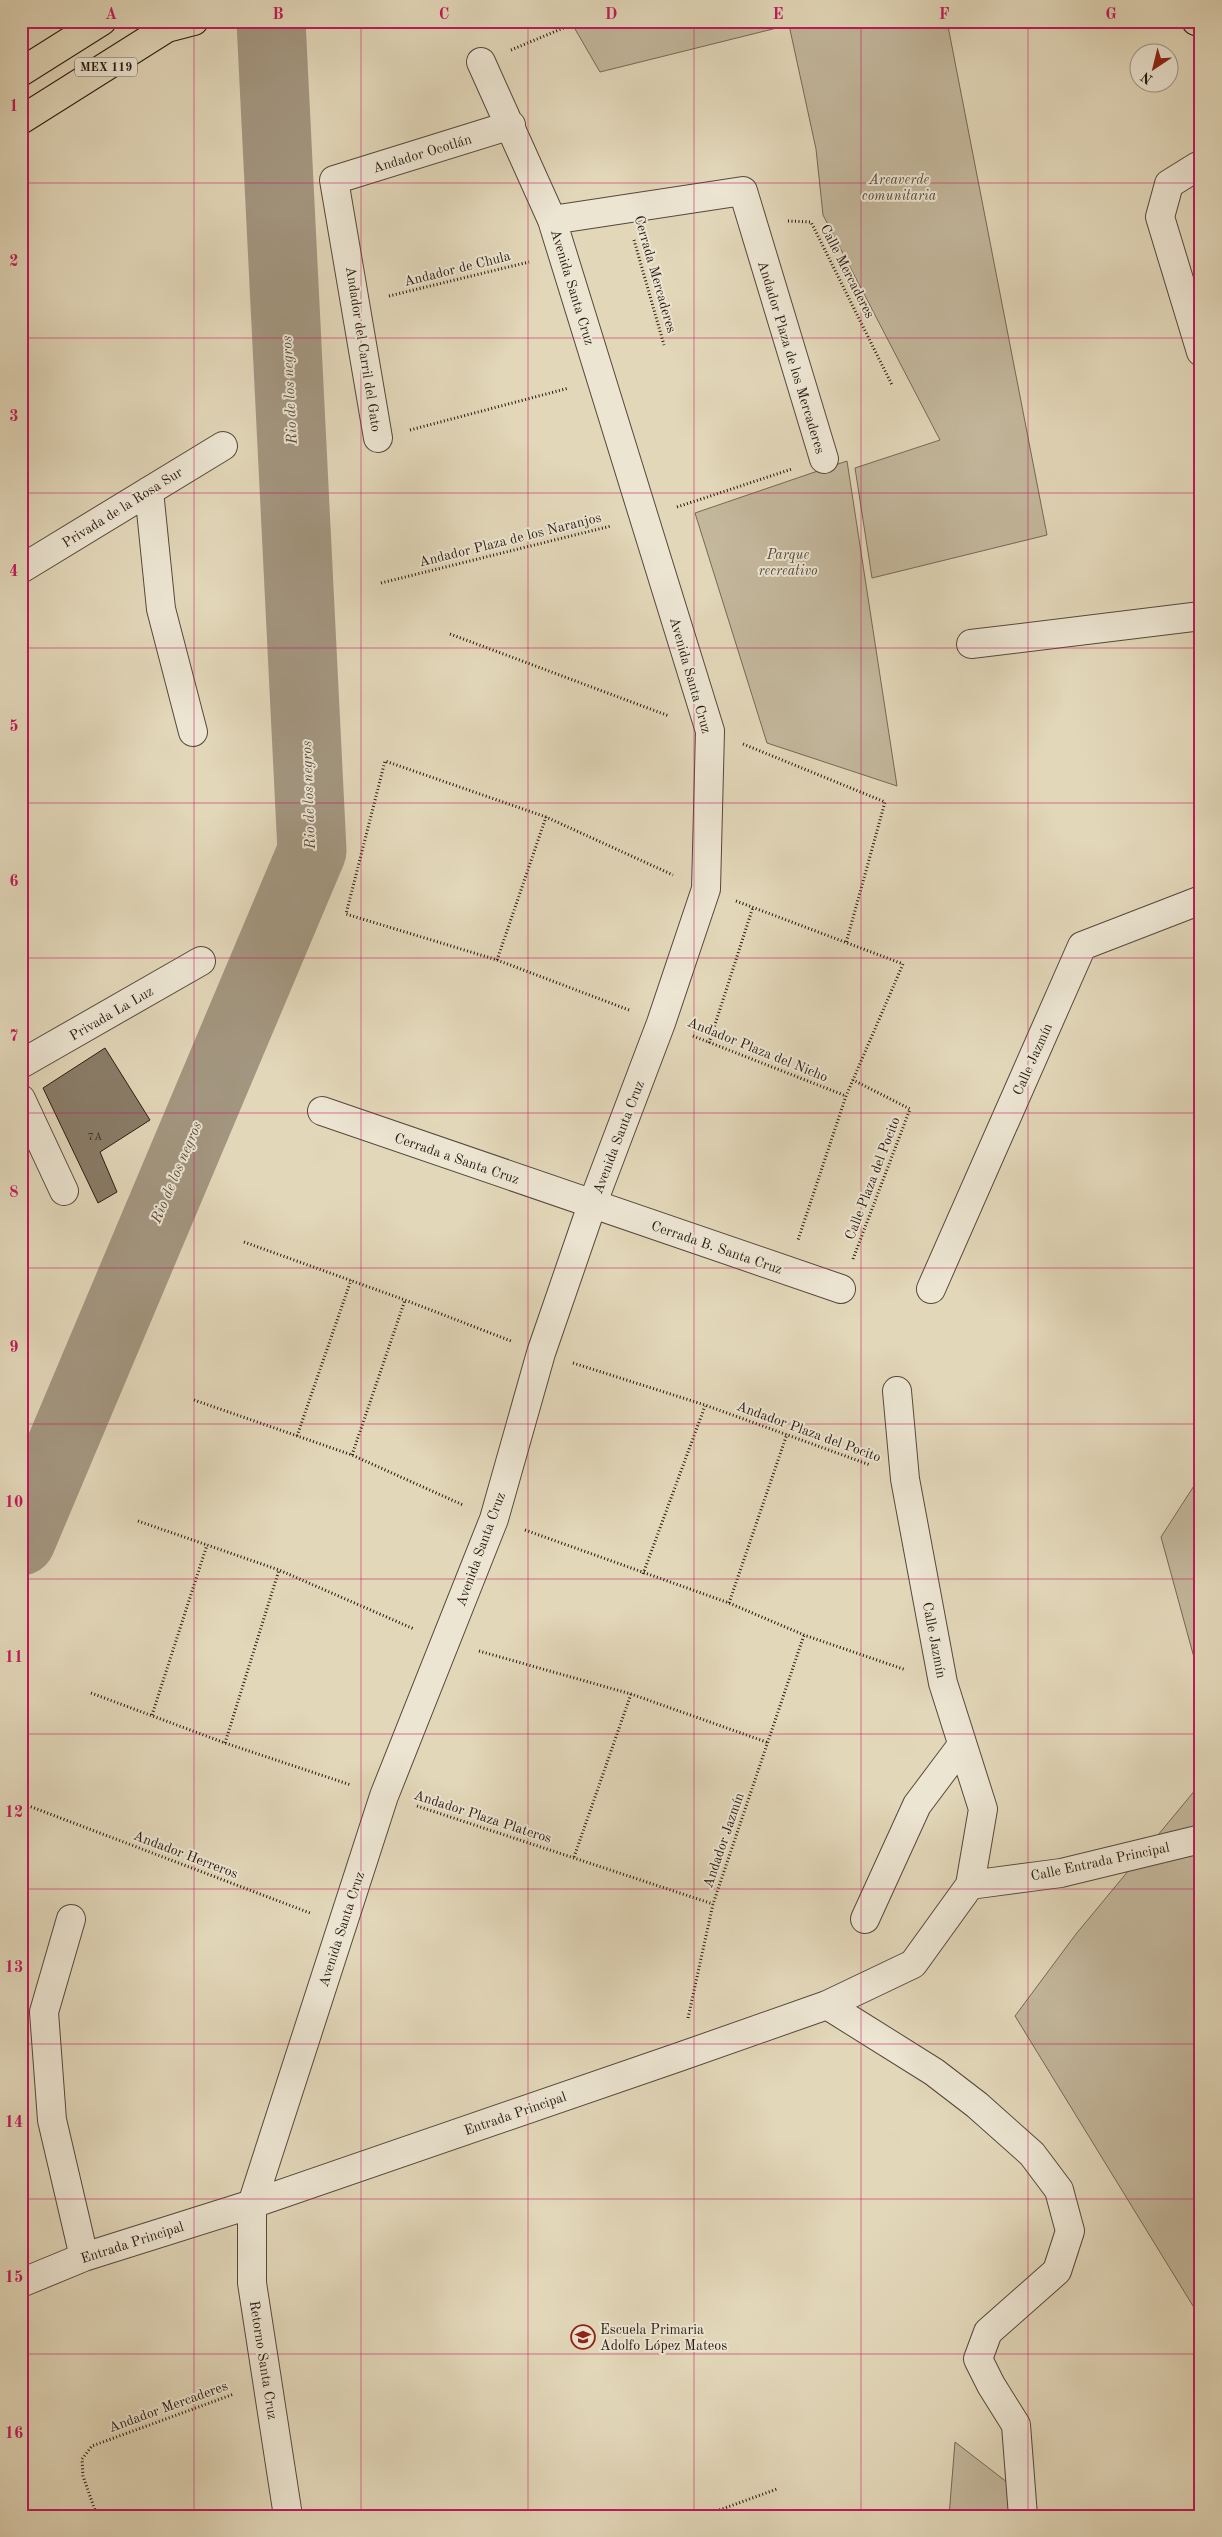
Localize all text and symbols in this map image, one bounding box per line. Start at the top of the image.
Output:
text: A [105,7,117,23]
text: B [272,7,284,23]
text: C [439,7,449,23]
text: D [605,7,617,23]
text: E [772,7,784,23]
text: F [939,7,950,23]
text: G [1105,7,1117,23]
north arrow [1130,42,1180,92]
road number: MEX 119 [75,58,137,76]
text: N [1138,69,1156,87]
text: 1 [9,99,19,115]
street label: Andador Ocotlán [371,132,474,176]
park label: Areaverde comunitaria [862,173,937,203]
street label: Cerrada Mercaderes [632,214,678,335]
street label: Calle Mercaderes [817,222,877,321]
street label: Avenida Santa Cruz [548,228,596,347]
street label: Andador de Chula [403,249,512,289]
text: 2 [9,254,19,270]
street label: Andador Plaza de los Mercaderes [755,259,827,455]
street label: Andador del Carril del Gato [343,265,383,433]
water label: Rio de los negros [280,335,301,446]
text: 3 [9,409,19,425]
street label: Privada de la Rosa Sur [60,465,185,551]
street label: Andador Plaza de los Naranjos [418,511,603,569]
park label: Parque recreativo [758,548,818,578]
text: 4 [9,564,19,580]
street label: Avenida Santa Cruz [667,616,713,735]
text: 5 [9,719,19,735]
water label: Rio de los negros [300,740,319,850]
text: 6 [9,874,19,890]
street label: Privada La Luz [67,984,156,1044]
street label: Andador Plaza del Nicho [685,1015,830,1085]
street label: Calle Jazmín [1011,1021,1055,1098]
text: 7 [9,1029,19,1045]
street label: Avenida Santa Cruz [591,1079,647,1196]
street label: Calle Plaza del Pocito [843,1115,903,1242]
water label: Rio de los negros [149,1120,206,1226]
street label: Cerrada a Santa Cruz [393,1131,521,1187]
house number: 7A [88,1132,103,1143]
text: 8 [9,1185,19,1201]
street label: Cerrada B. Santa Cruz [649,1219,784,1277]
text: 9 [9,1340,19,1356]
street label: Andador Plaza del Pocito [735,1399,883,1465]
street label: Avenida Santa Cruz [454,1491,508,1608]
text: 10 [5,1495,23,1511]
street label: Calle Jazmín [920,1601,948,1680]
text: 11 [5,1650,23,1666]
street label: Andador Plaza Plateros [412,1788,553,1846]
street label: Andador Jazmín [701,1791,747,1890]
text: 12 [5,1805,23,1821]
street label: Andador Herreros [132,1829,240,1881]
street label: Calle Entrada Principal [1030,1840,1171,1884]
street label: Avenida Santa Cruz [317,1870,367,1989]
text: 13 [5,1960,23,1976]
street label: Entrada Principal [462,2090,569,2138]
text: 14 [5,2115,23,2131]
street label: Entrada Principal [79,2220,186,2266]
text: 15 [5,2270,23,2286]
street label: Retorno Santa Cruz [247,2300,279,2421]
place label: Escuela Primaria Adolfo López Mateos [600,2323,727,2353]
school or university icon: Escuela Primaria Adolfo López Mateos [570,2324,596,2350]
street label: Andador Mercaderes [107,2379,230,2435]
text: 16 [5,2426,23,2442]

